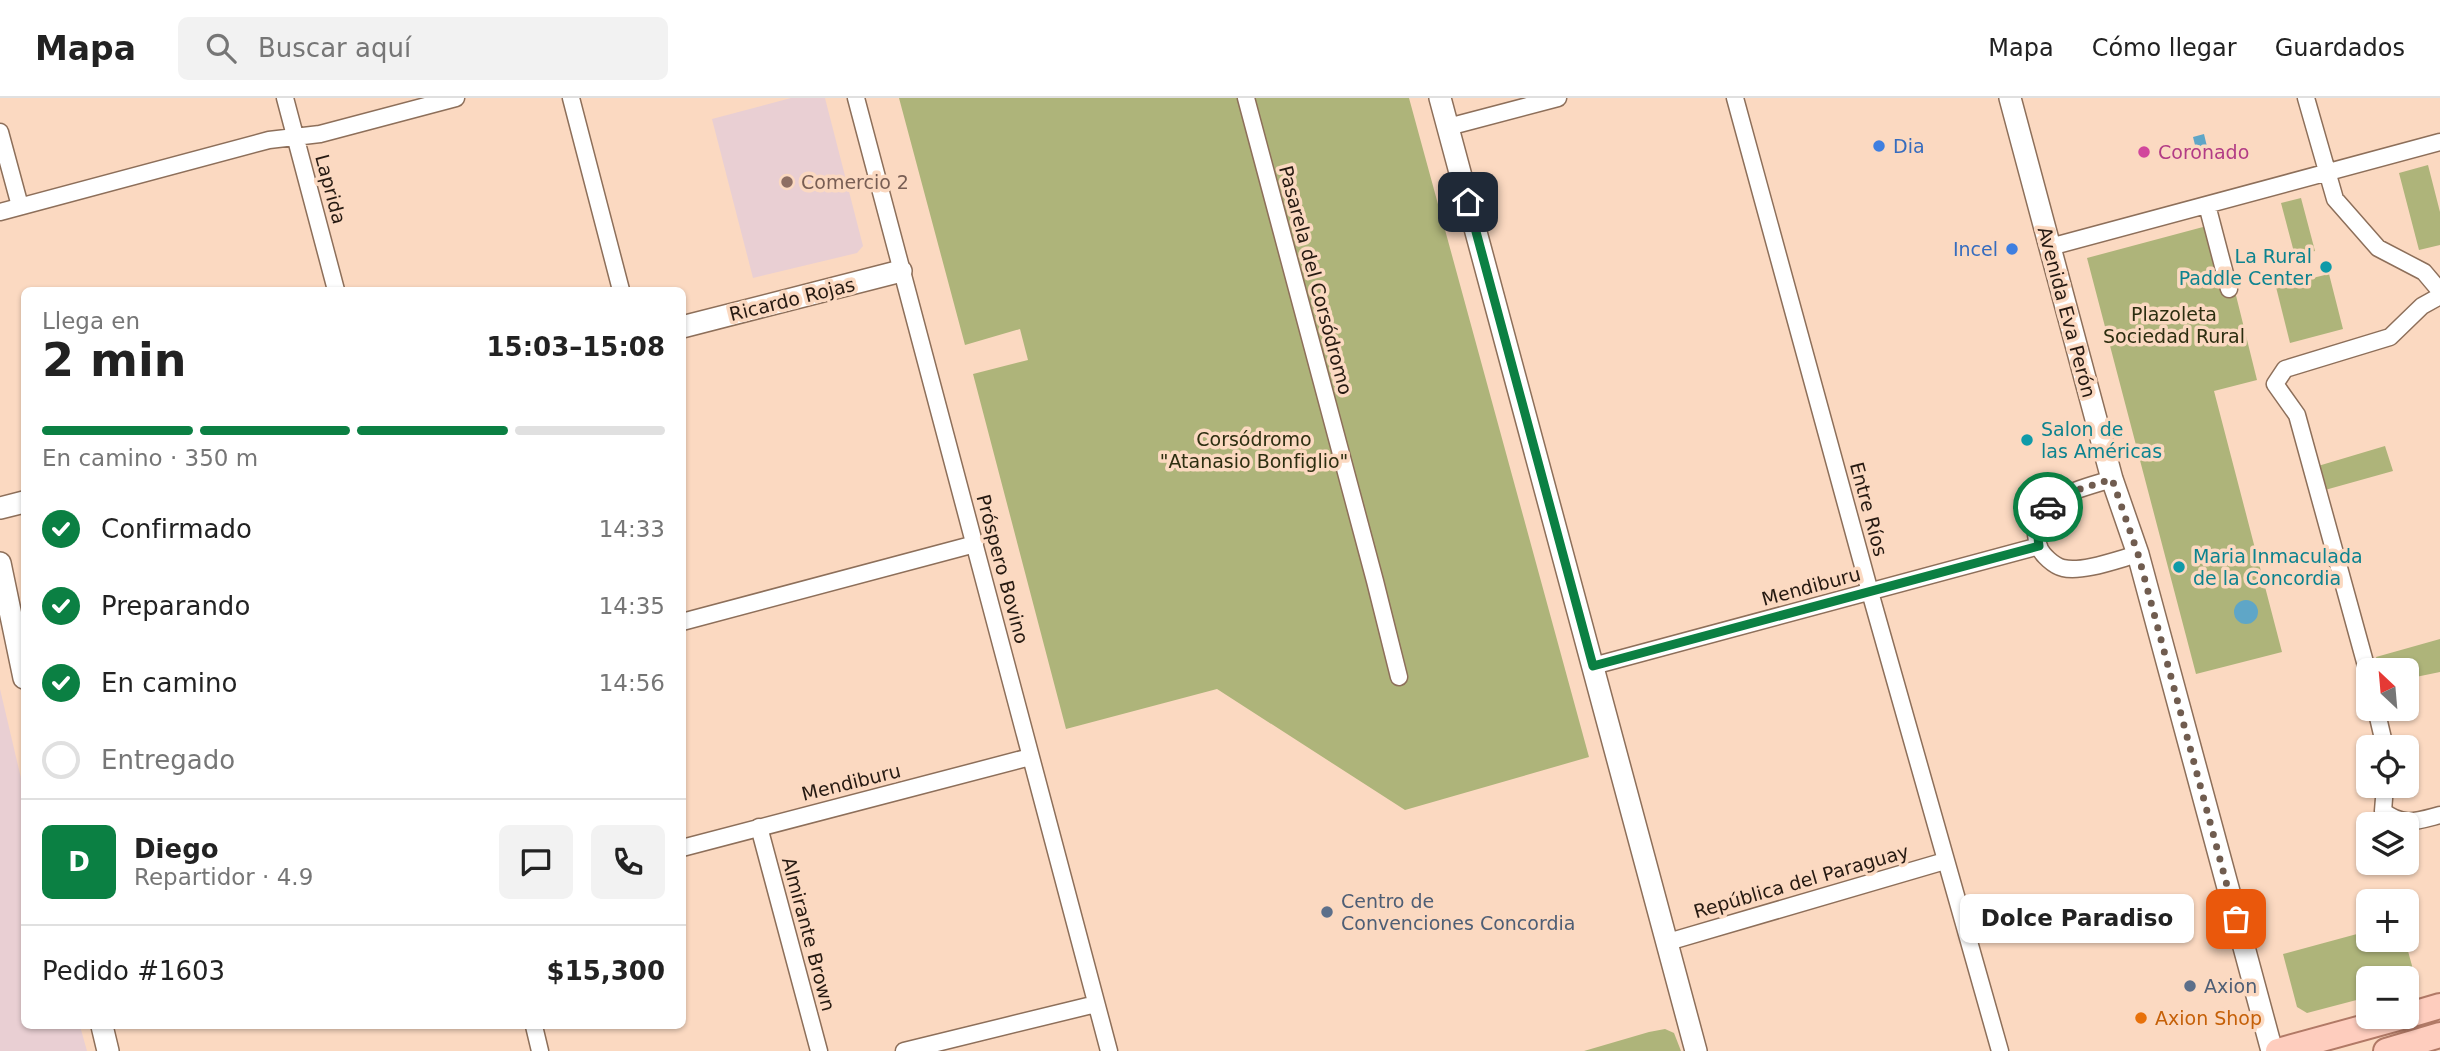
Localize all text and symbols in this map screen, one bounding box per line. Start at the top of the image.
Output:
search box [178,17,668,80]
text: Mapa [35,29,136,68]
icon: search [202,29,240,67]
text: Buscar aquí [258,33,411,63]
text: Mapa [1988,34,2054,62]
text: Cómo llegar [2092,34,2237,62]
text: Guardados [2275,34,2405,62]
place label: Dia [1893,135,1925,157]
marker: Dia [1871,138,1887,154]
place label: Coronado [2158,141,2249,163]
marker: Coronado [2136,144,2152,160]
street label: Laprida [311,152,351,226]
street label: Pasarela del Corsódromo [1275,163,1357,397]
place label: Comercio 2 [801,171,909,193]
pin [1438,172,1498,232]
marker: Comercio 2 [779,174,795,190]
icon: home [1449,183,1487,221]
street label: Avenida Eva Perón [2034,224,2100,400]
place label: Incel [1953,238,1998,260]
marker: Incel [2004,241,2020,257]
place label: La Rural Paddle Center [2179,245,2312,289]
marker: La Rural Paddle Center [2318,259,2334,275]
street label: Ricardo Rojas [727,273,857,325]
park label: Plazoleta Sociedad Rural [2103,303,2245,347]
text: Llega en [42,308,140,334]
text: 15:03–15:08 [486,332,665,362]
text: 2 min [42,333,186,387]
place label: Salon de las Américas [2041,418,2162,462]
park label: Corsódromo "Atanasio Bonfiglio" [1160,428,1348,472]
marker: Salon de las Américas [2019,432,2035,448]
text: En camino · 350 m [42,445,258,471]
street label: Entre Ríos [1846,459,1892,559]
courier [2013,472,2083,542]
icon: car [2029,488,2067,526]
street label: Próspero Bovino [972,492,1034,646]
icon: check [42,510,80,548]
text: Confirmado [101,514,252,544]
text: 14:33 [599,516,665,542]
place label: Maria Inmaculada de la Concordia [2193,545,2363,589]
marker: Maria Inmaculada de la Concordia [2171,559,2187,575]
street label: Mendiburu [1759,562,1863,610]
icon: check [42,587,80,625]
text: Preparando [101,591,250,621]
text: 14:35 [599,593,665,619]
north arrow [2356,658,2418,721]
map controls [2356,658,2419,1029]
icon: check [42,664,80,702]
text: En camino [101,668,237,698]
text: 14:56 [599,670,665,696]
button: locate [2356,735,2419,798]
text: Entregado [101,745,235,775]
street label: Mendiburu [799,759,903,805]
button: layers [2356,812,2419,875]
button: chat [499,825,573,899]
button: phone [591,825,665,899]
text: Diego [134,834,219,864]
street label: República del Paraguay [1691,840,1911,922]
text: D [68,847,90,877]
street label: Almirante Brown [778,855,840,1013]
text: Repartidor · 4.9 [134,864,313,890]
pin [2206,889,2266,949]
button: + [2356,889,2419,952]
place label: Centro de Convenciones Concordia [1341,890,1575,934]
callout: Dolce Paradiso [1960,894,2194,944]
icon: bag [2217,900,2255,938]
marker: Centro de Convenciones Concordia [1319,904,1335,920]
text: Dolce Paradiso [1981,905,2173,931]
text: Pedido #1603 [42,956,225,986]
text: $15,300 [547,956,665,986]
button: − [2356,966,2419,1029]
place label: Axion [2204,975,2257,997]
marker: Axion [2182,978,2198,994]
place label: Axion Shop [2155,1007,2262,1029]
marker: Axion Shop [2133,1010,2149,1026]

